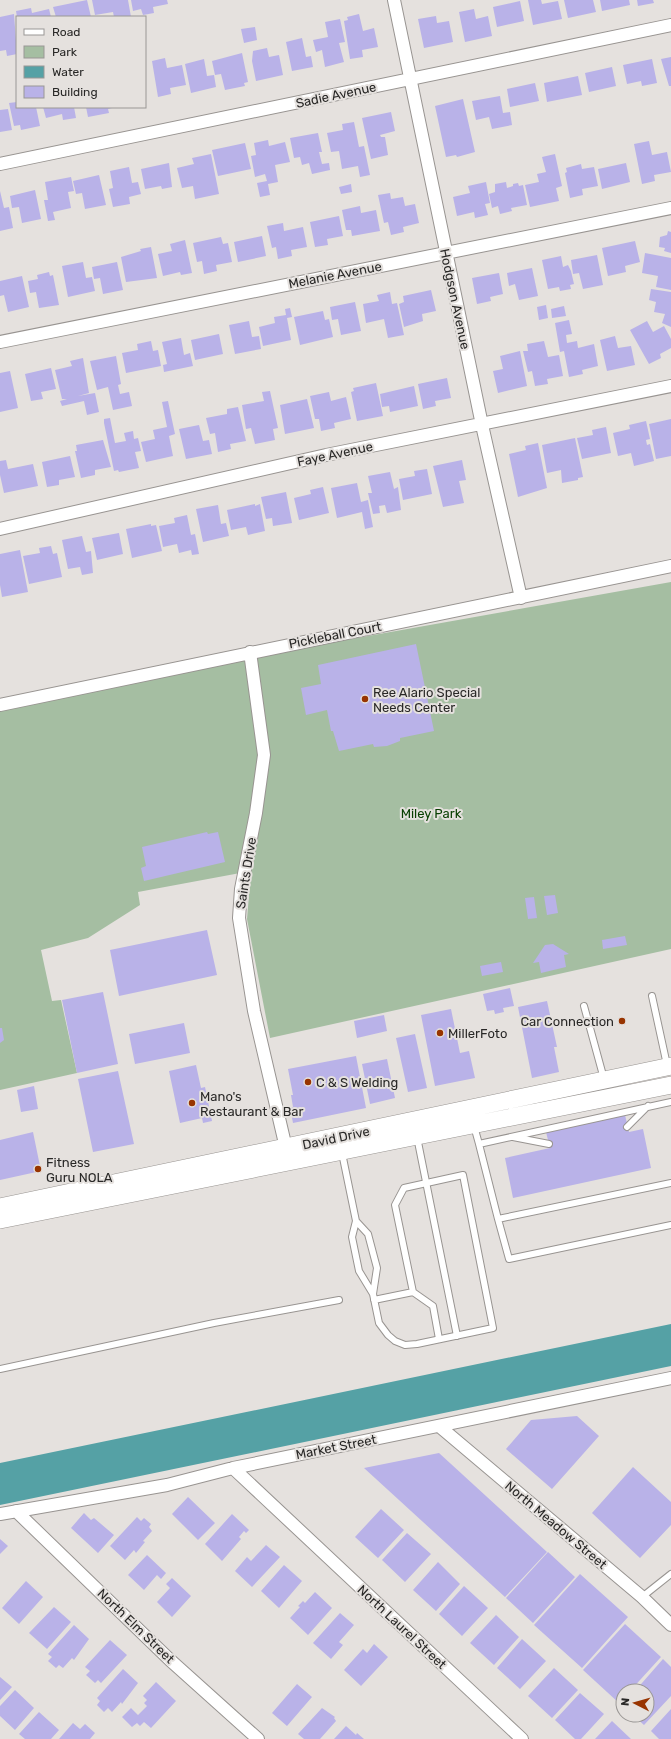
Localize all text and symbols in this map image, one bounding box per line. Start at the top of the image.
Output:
legend [16,16,146,108]
text: Road [52,25,80,39]
text: Park [52,45,78,59]
text: Water [52,65,84,79]
street label: Sadie Avenue [294,79,378,111]
text: Building [52,85,98,99]
street label: Hodgson Avenue [436,247,473,351]
street label: Melanie Avenue [287,259,383,291]
street label: Faye Avenue [296,439,374,469]
street label: Pickleball Court [287,619,383,651]
place label: Ree Alario Special Needs Center [373,685,480,715]
marker: Ree Alario Special Needs Center [360,694,370,704]
park label: Miley Park [401,806,462,821]
street label: Saints Drive [233,836,259,910]
place label: Car Connection [520,1014,614,1029]
marker: Car Connection [617,1016,627,1026]
place label: MillerFoto [448,1026,507,1041]
marker: MillerFoto [435,1028,445,1038]
place label: C & S Welding [316,1075,398,1091]
marker: C & S Welding [303,1077,313,1087]
place label: Mano's Restaurant & Bar [200,1089,304,1119]
marker: Mano's Restaurant & Bar [187,1098,197,1108]
street label: David Drive [301,1124,371,1152]
place label: Fitness Guru NOLA [46,1155,113,1185]
marker: Fitness Guru NOLA [33,1164,43,1174]
street label: Market Street [294,1432,378,1462]
street label: North Meadow Street [502,1478,610,1572]
street label: North Laurel Street [354,1582,450,1672]
street label: North Elm Street [94,1586,178,1666]
north arrow [615,1683,655,1723]
text: N [619,1697,632,1707]

